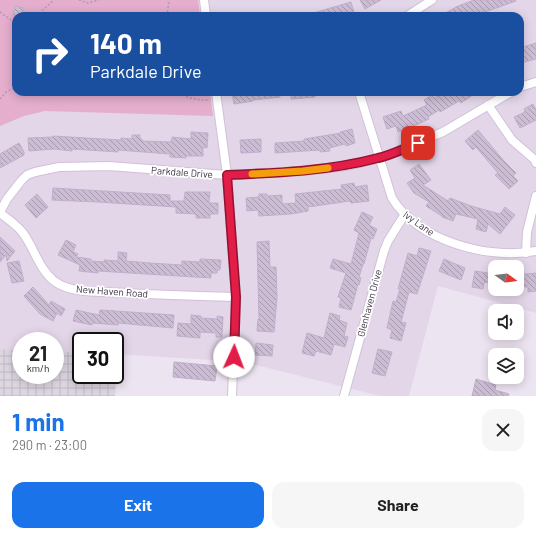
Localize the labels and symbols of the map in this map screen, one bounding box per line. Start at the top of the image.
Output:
pin [401,126,435,160]
street label: Parkdale Drive [151,164,213,180]
street label: Ivy Lane [401,208,437,238]
north arrow [488,260,524,296]
street label: Glenhaven Drive [354,268,384,338]
street label: New Haven Road [76,282,148,300]
speed limit sign: 30 [72,332,124,384]
position arrow [213,336,255,378]

